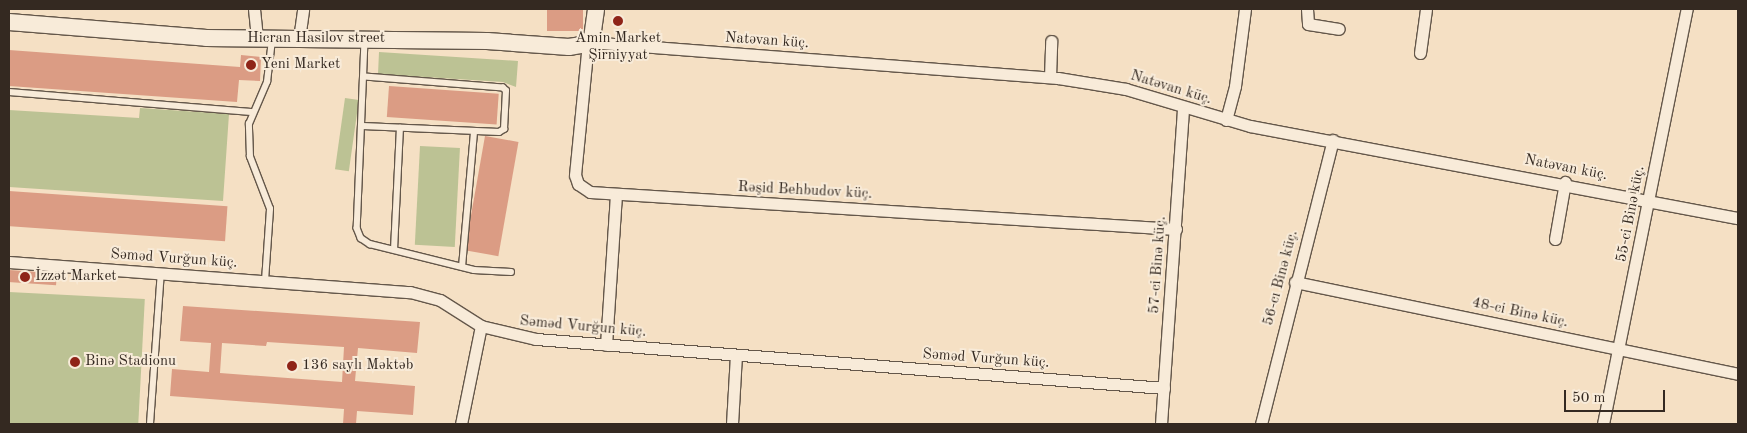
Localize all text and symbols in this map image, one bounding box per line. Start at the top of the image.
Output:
marker: Amin Market Şirniyyat [612,15,624,27]
place label: Amin Market Şirniyyat [575,29,661,64]
street label: Natəvan küç. [724,29,810,53]
street label: Hicran Hasilov street [247,30,385,48]
place label: Yeni Market [261,56,340,74]
marker: Yeni Market [245,59,257,71]
street label: Natəvan küç. [1128,67,1214,109]
street label: Natəvan küç. [1523,151,1609,185]
street label: 55-ci Binə küç. [1613,164,1649,264]
street label: Rəşid Behbudov küç. [737,178,873,204]
street label: 57-ci Binə küç. [1146,216,1170,314]
street label: 56-cı Binə küç. [1260,228,1302,328]
street label: Səməd Vurğun küç. [110,246,238,272]
place label: İzzət Market [35,268,117,286]
marker: İzzət Market [19,271,31,283]
street label: 48-ci Binə küç. [1470,294,1570,332]
street label: Səməd Vurğun küç. [519,312,647,342]
street label: Səməd Vurğun küç. [922,346,1050,372]
place label: Binə Stadionu [85,353,176,371]
marker: Binə Stadionu [69,356,81,368]
place label: 136 saylı Məktəb [302,357,413,375]
marker: 136 saylı Məktəb [286,360,298,372]
scale bar [1567,380,1668,412]
text: 50 m [1572,391,1606,406]

